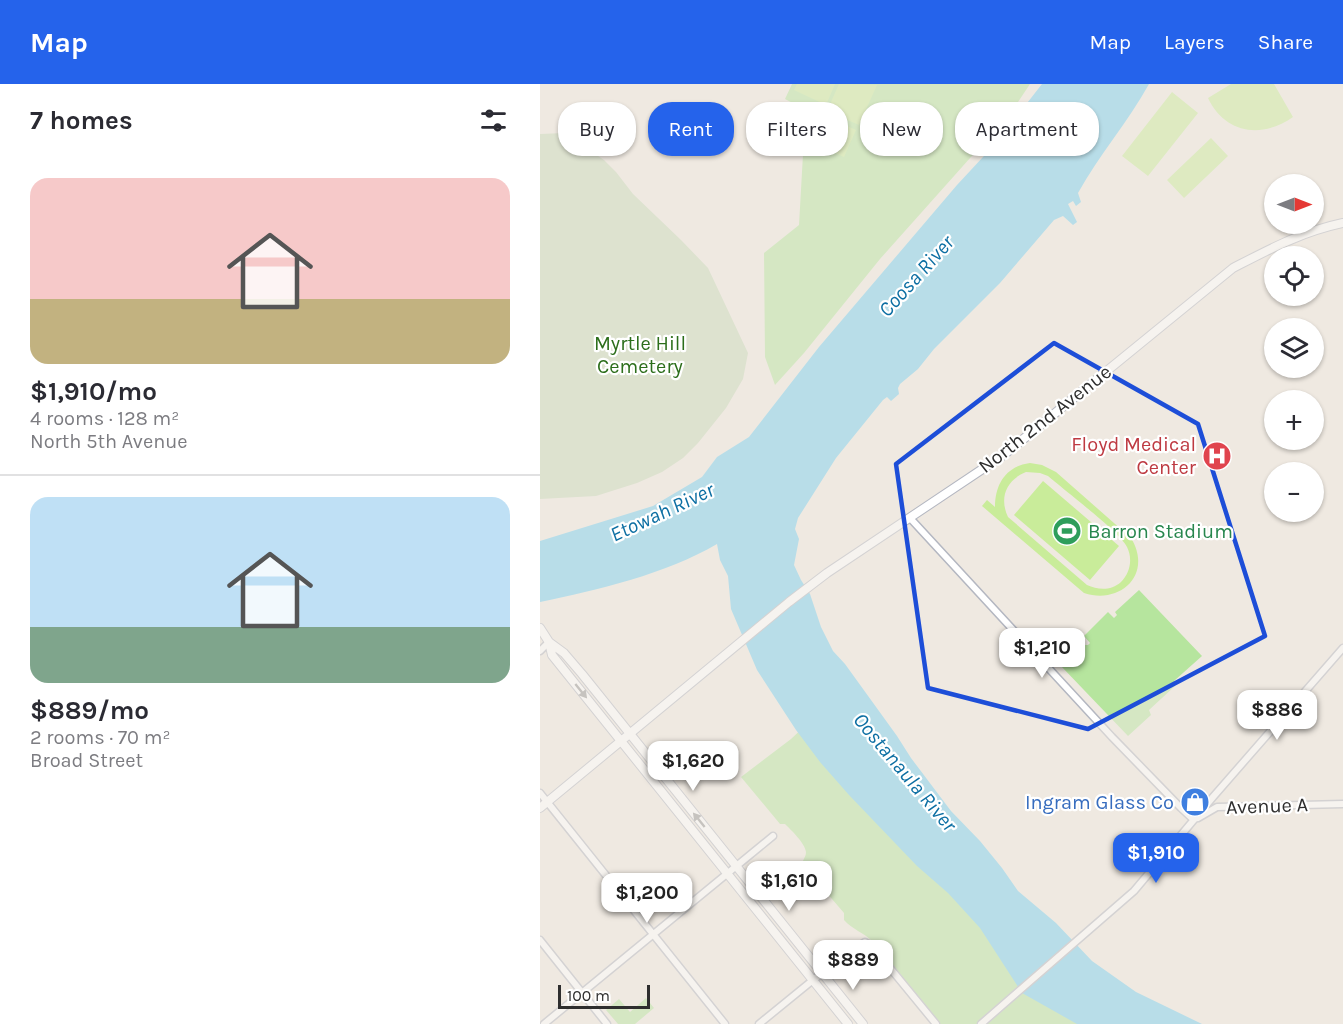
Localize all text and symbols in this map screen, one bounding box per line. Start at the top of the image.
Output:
text: Map [30,26,88,59]
text: Map [1089,30,1131,54]
text: Layers [1164,30,1225,54]
text: Share [1258,30,1313,54]
chip: Buy [558,102,636,156]
chip: Rent [648,102,734,156]
chip: Filters [746,102,848,156]
chip: New [860,102,943,156]
chip: Apartment [955,102,1099,156]
icon: filters [477,104,510,137]
text: 7 homes [30,105,133,136]
north arrow [1264,174,1324,234]
map controls [1264,174,1324,522]
icon: home [216,217,324,325]
water label: Coosa River [873,230,959,322]
button: locate [1264,246,1324,306]
button: layers [1264,318,1324,378]
park label: Myrtle Hill Cemetery [594,332,686,378]
street label: North 2nd Avenue [974,360,1116,478]
text: $1,910/mo [30,376,157,407]
button: + [1264,390,1324,450]
text: 4 rooms · 128 m² [30,407,179,430]
text: North 5th Avenue [30,430,188,453]
place label: Floyd Medical Center [1071,433,1197,479]
hospital icon: Floyd Medical Center [1201,440,1233,472]
button: − [1264,462,1324,522]
water label: Etowah River [606,477,718,547]
sports icon: Barron Stadium [1051,515,1083,547]
place label: Barron Stadium [1088,520,1233,543]
icon: home [216,536,324,644]
pin: $1,210 [993,628,1091,679]
text: $1,210 [1013,636,1071,659]
one-way arrow [574,683,586,698]
pin: $886 [1241,690,1313,741]
text: $889/mo [30,695,149,726]
text: $886 [1251,698,1303,721]
water label: Oostanaula River [848,708,962,837]
text: 2 rooms · 70 m² [30,726,170,749]
pin: $1,620 [644,741,742,792]
text: Broad Street [30,749,143,772]
text: $1,620 [662,749,724,772]
shop icon: Ingram Glass Co [1179,786,1211,818]
place label: Ingram Glass Co [1025,791,1174,814]
street label: Avenue A [1226,793,1308,819]
one-way arrow [693,813,706,828]
pin: $1,910 [1107,833,1205,884]
text: $1,910 [1127,841,1185,864]
pin: $1,610 [740,861,838,912]
text: $1,610 [760,869,818,892]
pin: $1,200 [598,873,696,924]
text: $1,200 [615,881,679,904]
pin: $889 [817,940,889,991]
text: $889 [827,948,879,971]
scale bar [558,982,650,1010]
text: 100 m [567,986,610,1005]

